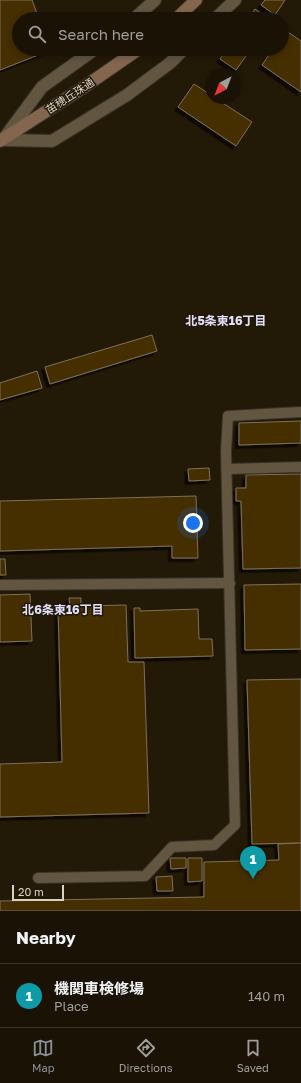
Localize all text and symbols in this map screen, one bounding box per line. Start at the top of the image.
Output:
search box [12,12,289,56]
icon: search [26,23,48,45]
text: Search here [58,25,144,43]
north arrow [205,68,241,104]
street label: 苗穂丘珠通 [43,75,96,116]
district label: 北5条東16丁目 [185,313,267,328]
your location [183,513,203,533]
district label: 北6条東16丁目 [22,602,104,617]
pin: 1 [240,846,266,879]
scale bar [12,883,64,902]
text: 20 m [18,885,44,898]
text: Nearby [16,927,76,948]
text: 機関車検修場 [54,979,144,997]
text: 1 [26,988,32,1004]
text: 140 m [248,988,285,1004]
text: Place [54,998,89,1014]
tab: Map [32,1037,55,1074]
tab: Directions [119,1037,173,1074]
tab: Saved [237,1037,269,1074]

